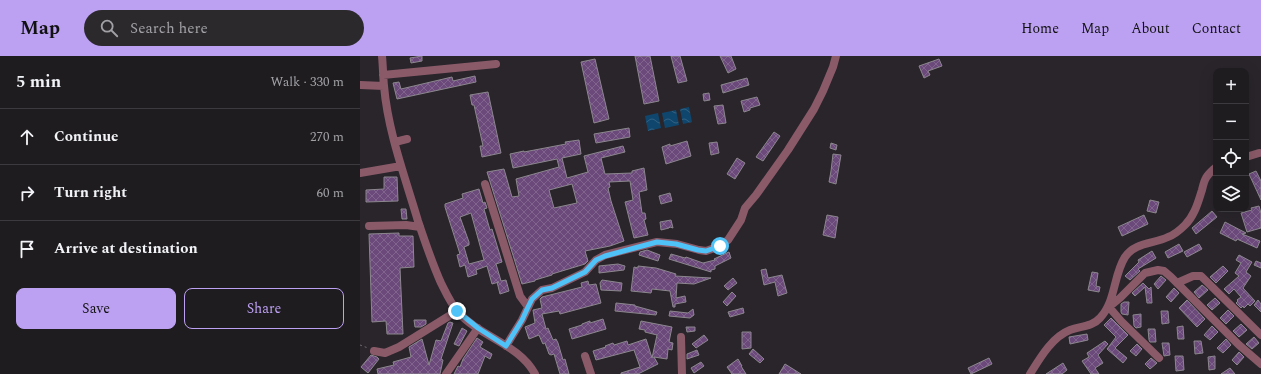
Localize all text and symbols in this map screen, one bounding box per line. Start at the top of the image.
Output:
search box [84,10,364,46]
text: Map [20,14,60,43]
icon: search [98,17,120,39]
text: Search here [130,17,208,40]
text: Home [1021,18,1059,39]
text: Map [1081,18,1109,39]
text: About [1131,18,1170,39]
text: Contact [1192,18,1241,39]
map controls [1213,68,1249,212]
button: + [1213,68,1249,104]
text: 5 min [16,69,61,95]
text: Walk · 330 m [270,72,344,92]
button: − [1213,104,1249,140]
text: Continue [54,125,119,148]
icon: ahead [16,126,38,148]
text: 270 m [310,127,344,147]
button: locate [1213,140,1249,176]
button: layers [1213,176,1249,212]
text: Turn right [54,181,127,204]
icon: right [16,182,38,204]
text: 60 m [317,183,344,203]
text: Arrive at destination [54,237,198,260]
route start [711,237,729,255]
icon: arrive [16,238,38,260]
button: Save [16,288,176,329]
button: Share [184,288,344,329]
route end [448,302,466,320]

